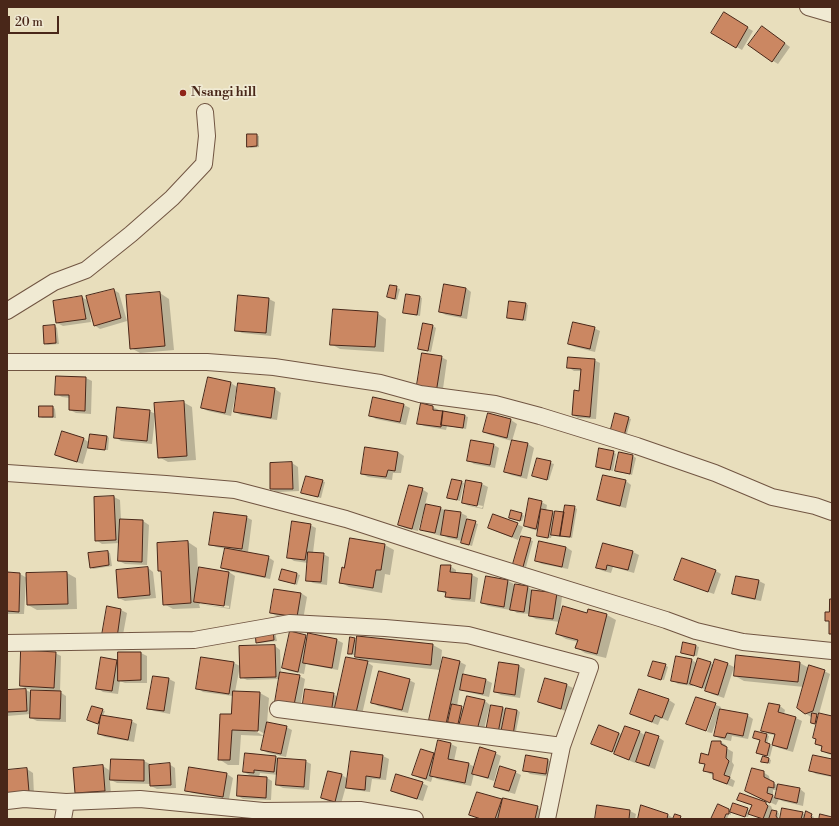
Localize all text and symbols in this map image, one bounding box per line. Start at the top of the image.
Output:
scale bar [10,8,61,34]
text: 20 m [15,15,43,30]
place label: Nsangi hill [191,85,256,101]
marker: Nsangi hill [178,88,188,98]

